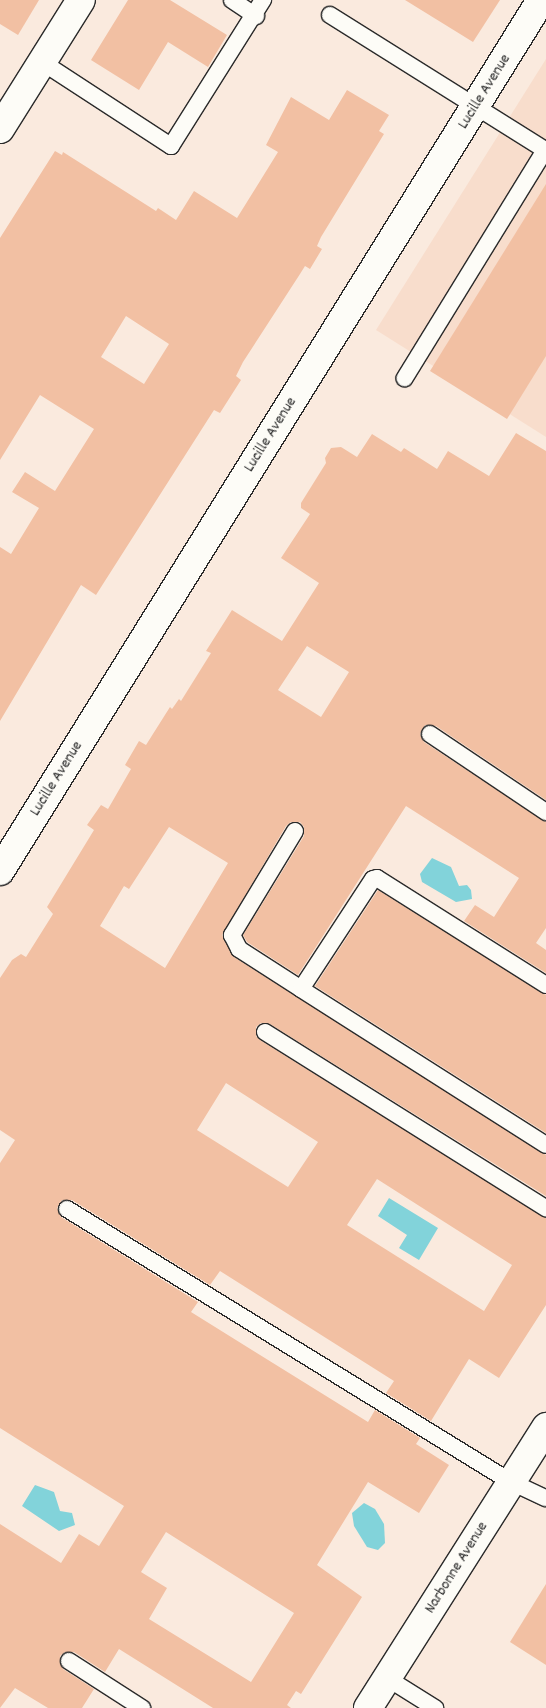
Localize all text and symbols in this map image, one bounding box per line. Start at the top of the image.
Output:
street label: Lucille Avenue [454,51,516,133]
street label: Lucille Avenue [240,394,302,476]
street label: Lucille Avenue [26,738,88,820]
street label: Narbonne Avenue [421,1519,493,1617]

